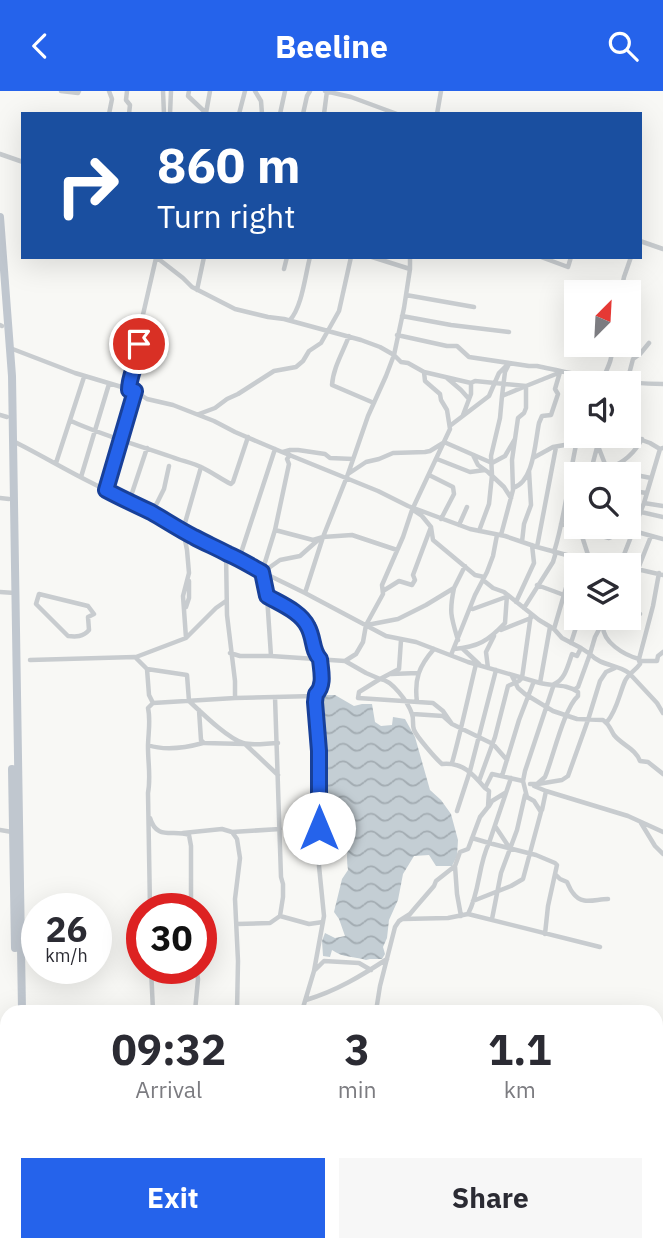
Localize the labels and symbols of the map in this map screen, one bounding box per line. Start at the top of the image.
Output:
north arrow [564,280,640,357]
pin [109,314,169,374]
position arrow [282,791,356,865]
speed limit sign: 30 [126,893,217,984]

